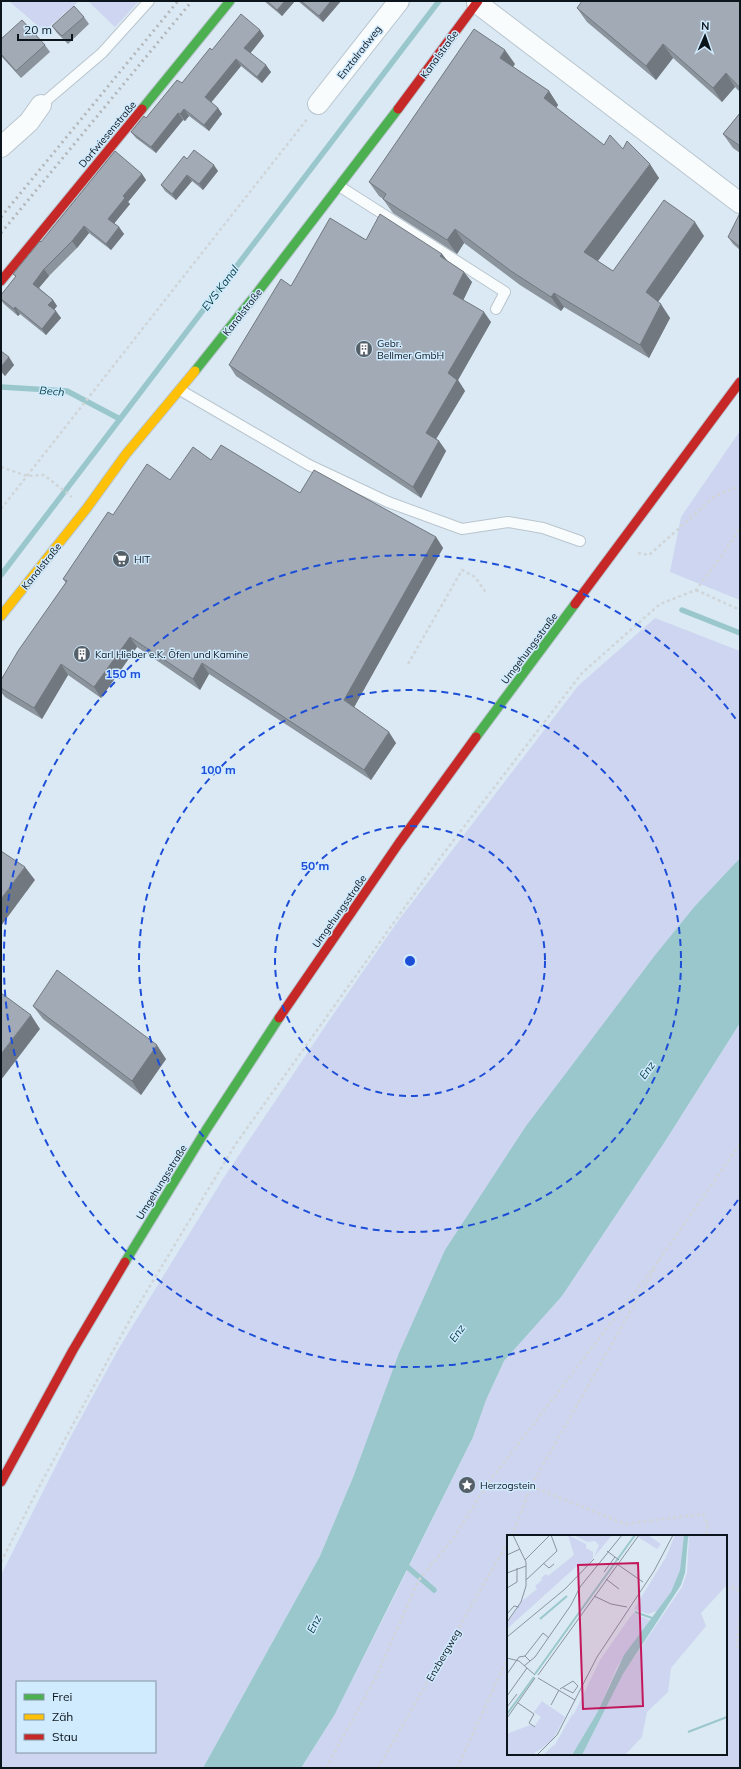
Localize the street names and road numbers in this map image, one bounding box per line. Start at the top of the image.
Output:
street label: Enztalradweg [334,23,384,82]
street label: Kanalstraße [418,28,461,81]
street label: Dorfwiesenstraße [76,98,139,170]
street label: Kanalstraße [220,286,265,339]
street label: Kanalstraße [19,540,64,592]
street label: Umgehungsstraße [498,610,560,686]
street label: Umgehungsstraße [309,872,369,950]
street label: Umgehungsstraße [133,1142,190,1222]
street label: Enzbergweg [423,1627,464,1684]

